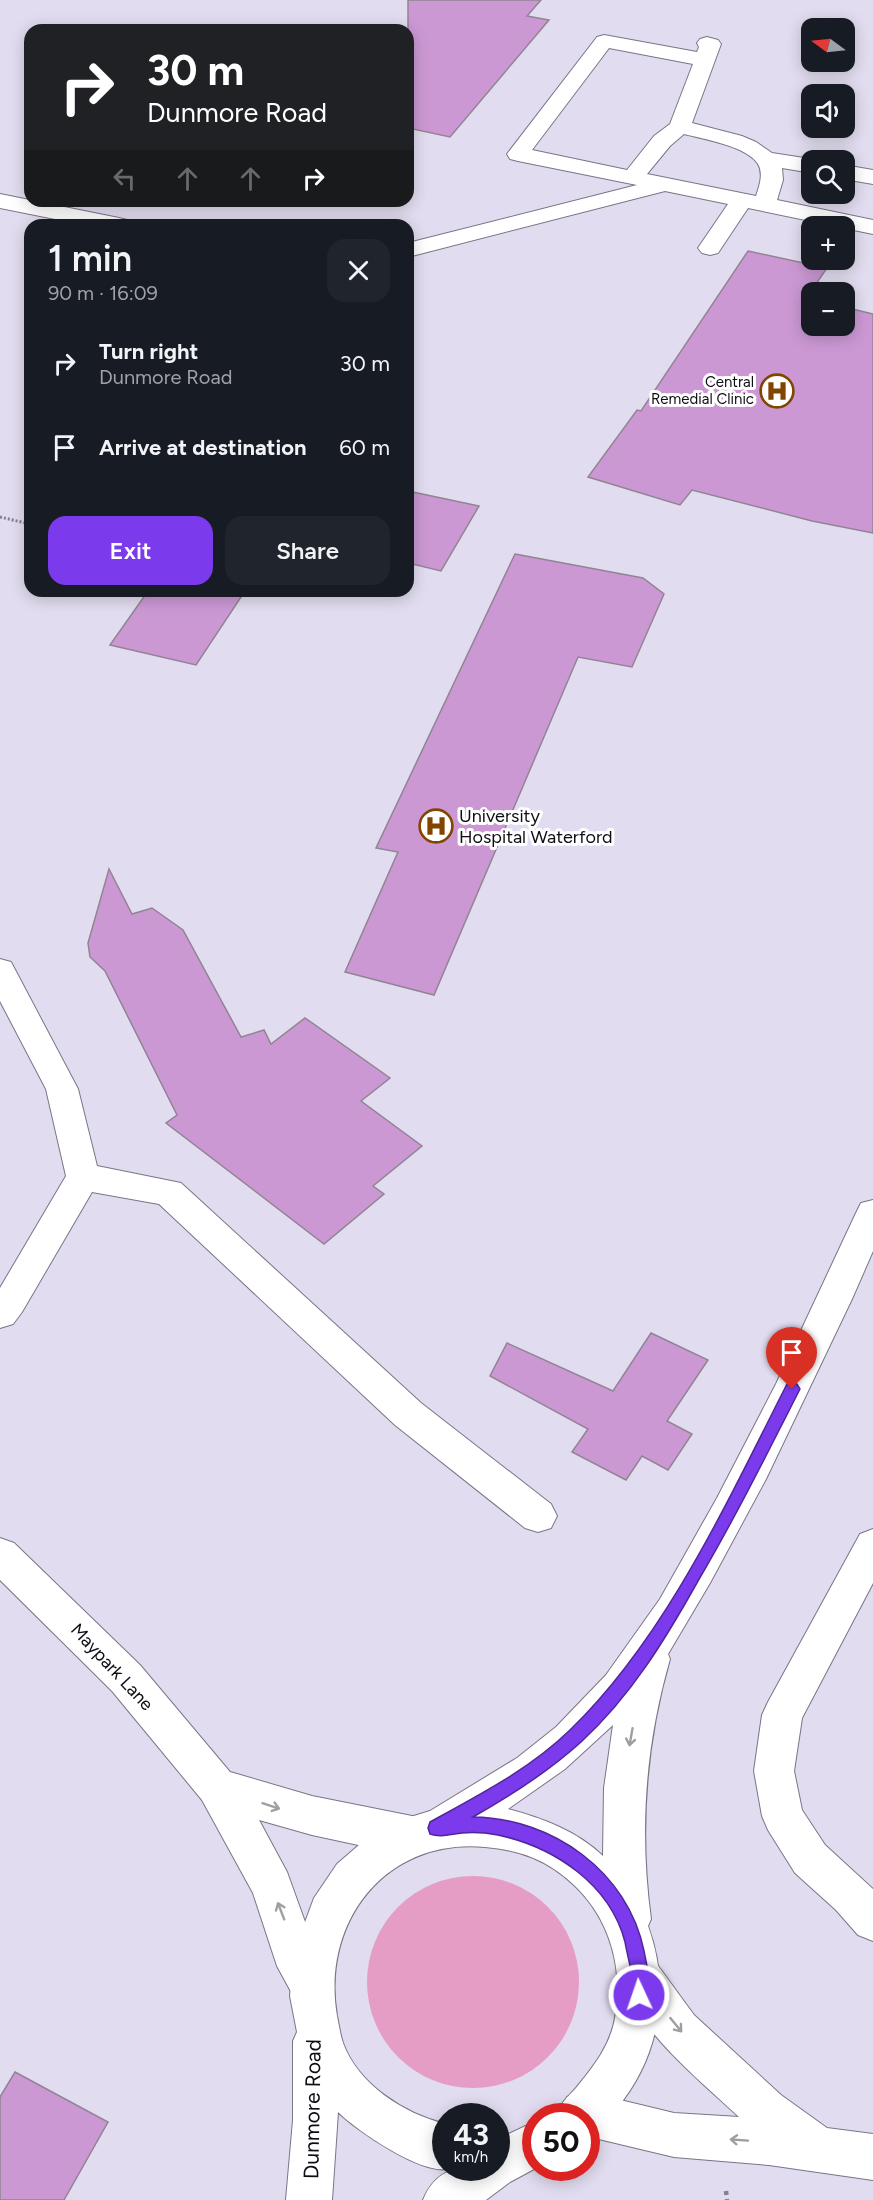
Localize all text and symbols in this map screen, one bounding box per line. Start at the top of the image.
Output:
north arrow [801,18,855,72]
map controls [801,18,855,336]
text: 30 m [147,45,244,96]
icon: right [48,48,126,126]
button: sound [801,84,855,138]
text: Dunmore Road [147,96,327,129]
button: search [801,150,855,204]
icon: left [108,162,141,195]
icon: ahead [171,162,204,195]
icon: ahead [234,162,267,195]
icon: right [297,162,330,195]
button: + [801,216,855,270]
text: 1 min [48,237,132,280]
button: close [327,239,390,302]
text: 90 m · 16:09 [48,281,158,305]
button: − [801,282,855,336]
text: Turn right [99,338,198,365]
icon: right [48,347,81,380]
text: 30 m [340,350,390,377]
text: Dunmore Road [99,365,232,389]
place label: Central Remedial Clinic [651,373,754,408]
hospital icon: Central Remedial Clinic [759,373,795,409]
icon: arrive [48,431,81,464]
text: Arrive at destination [99,434,307,461]
text: 60 m [339,434,390,461]
button: Exit [48,516,213,585]
button: Share [225,516,390,585]
place label: University Hospital Waterford [459,805,613,848]
hospital icon: University Hospital Waterford [418,808,454,844]
pin [766,1327,817,1389]
icon: arrive [775,1336,808,1369]
street label: Maypark Lane [66,1619,158,1715]
one-way arrow [625,1727,636,1747]
one-way arrow [261,1801,280,1812]
one-way arrow [275,1902,286,1921]
position arrow [607,1963,671,2027]
one-way arrow [669,2017,683,2032]
street label: Dunmore Road [298,2039,326,2179]
speed limit sign: 50 [522,2103,600,2181]
text: 43 [453,2116,489,2153]
one-way arrow [730,2134,750,2145]
text: km/h [454,2148,488,2166]

